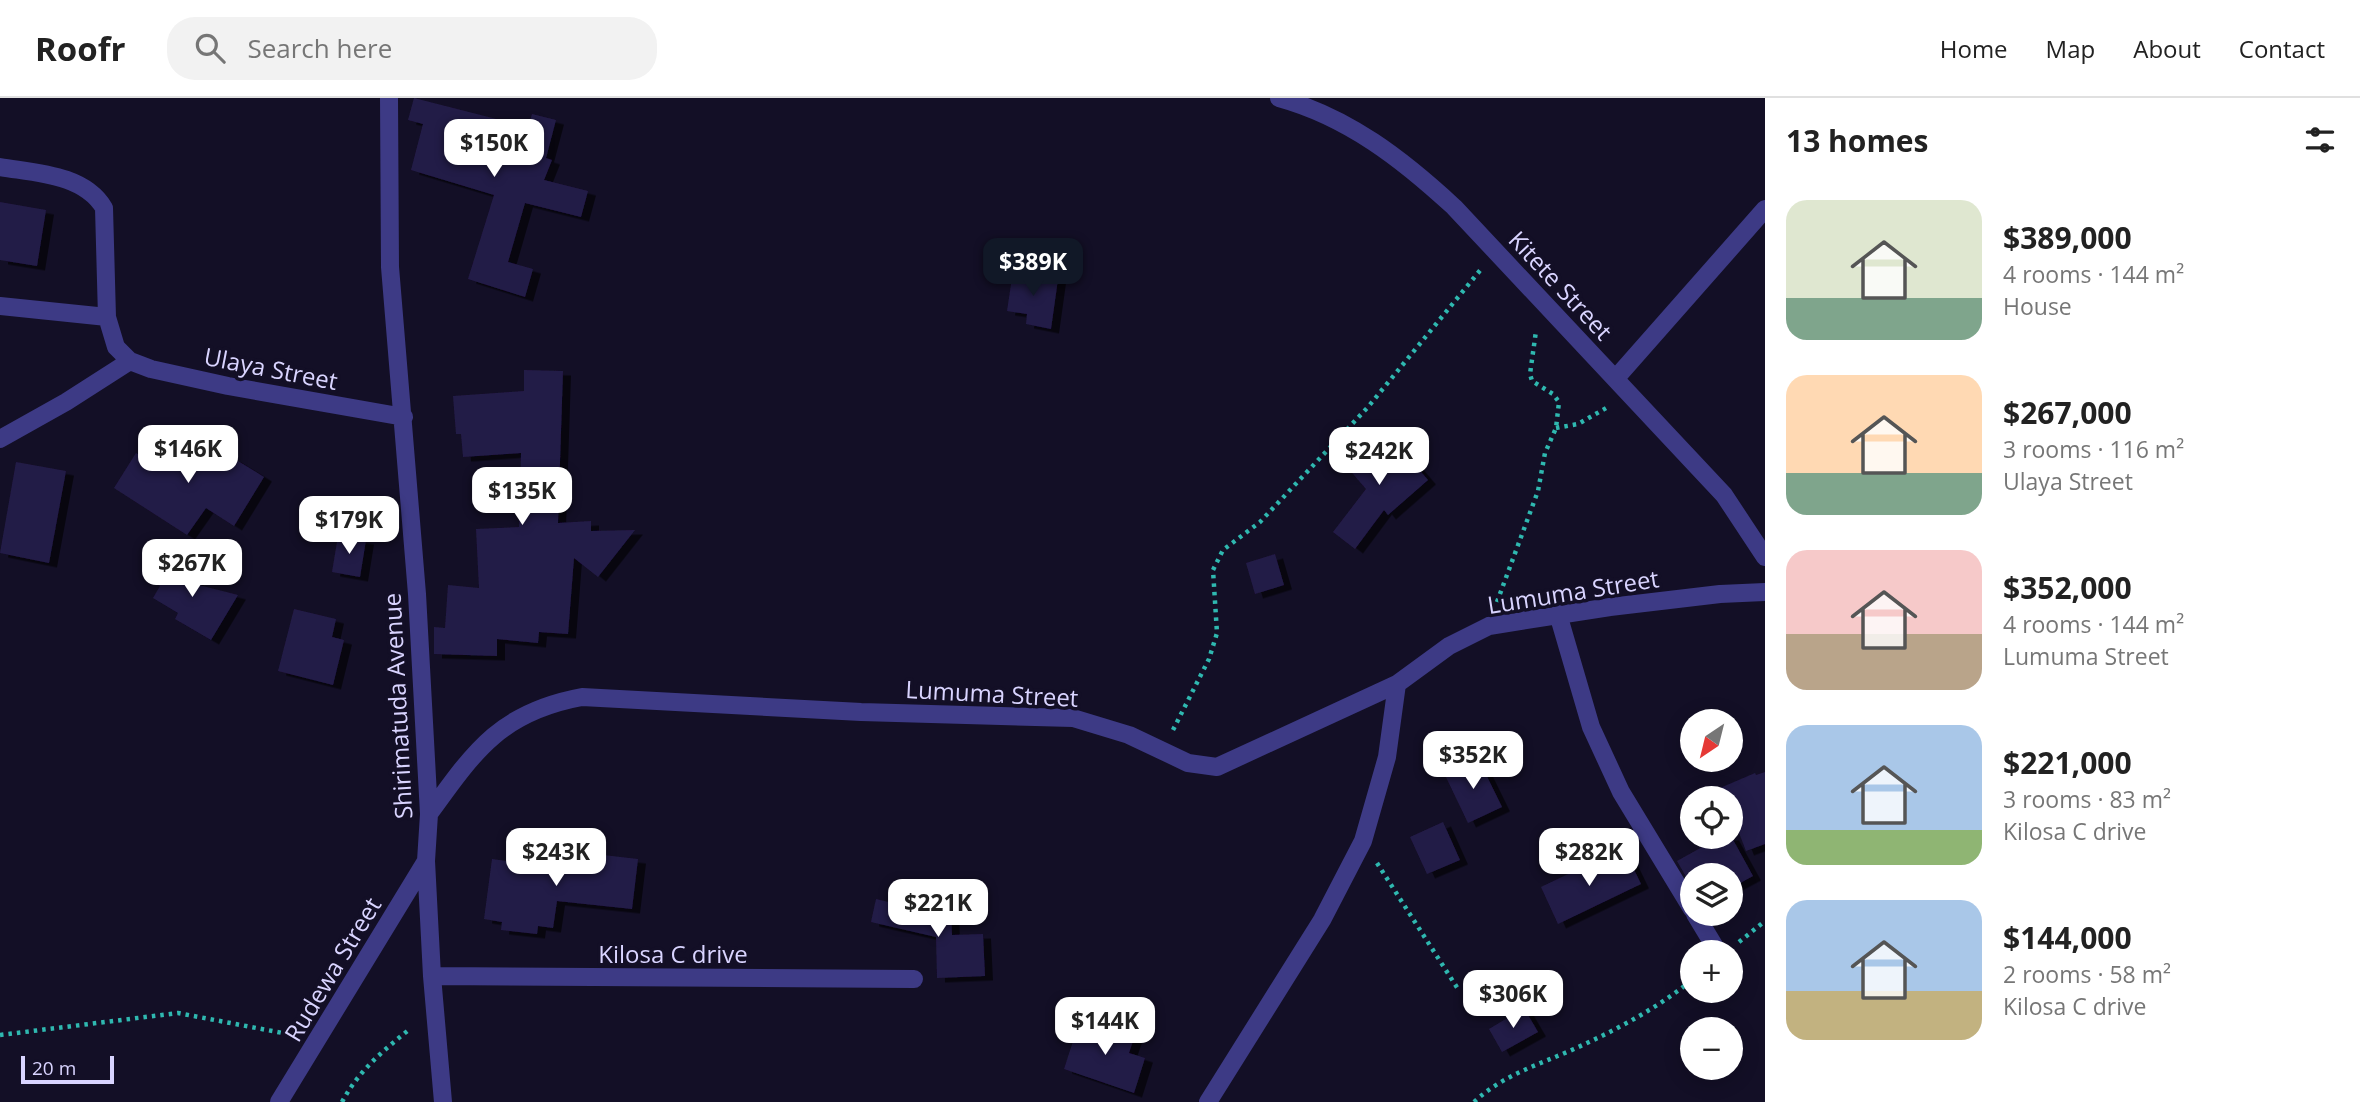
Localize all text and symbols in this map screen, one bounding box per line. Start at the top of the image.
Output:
search box [167,17,657,80]
text: Roofr [35,26,125,71]
icon: search [191,29,229,67]
text: Search here [247,30,392,66]
text: Home [1940,32,2008,65]
text: Map [2046,32,2095,65]
text: About [2133,32,2201,65]
text: Contact [2239,32,2325,65]
pin: $150K [445,120,543,179]
text: 13 homes [1786,120,1929,161]
icon: filters [2301,121,2339,159]
text: $150K [460,126,528,158]
text: $389,000 [2003,217,2132,258]
street label: Kitete Street [1502,223,1620,347]
icon: home [1842,228,1926,312]
pin: $389K [984,238,1082,298]
text: $389K [999,245,1067,277]
text: 4 rooms · 144 m² [2003,258,2184,290]
text: House [2003,290,2072,322]
street label: Ulaya Street [201,339,341,397]
text: $267,000 [2003,392,2132,433]
icon: home [1842,403,1926,487]
pin: $146K [139,426,237,485]
pin: $242K [1330,428,1428,487]
text: $146K [154,432,222,464]
text: 3 rooms · 116 m² [2003,433,2184,465]
text: $242K [1345,434,1413,466]
text: Ulaya Street [2003,465,2133,497]
pin: $135K [473,468,571,527]
text: $135K [488,474,556,506]
pin: $179K [300,496,398,556]
text: $179K [315,503,383,535]
pin: $267K [143,540,241,599]
text: $267K [158,546,226,578]
street label: Lumuma Street [1485,561,1661,621]
text: $352,000 [2003,567,2132,608]
icon: home [1842,578,1926,662]
street label: Shirimatuda Avenue [375,592,419,820]
text: 4 rooms · 144 m² [2003,608,2184,640]
text: Lumuma Street [2003,640,2169,672]
street label: Lumuma Street [905,672,1079,714]
north arrow [1680,709,1743,772]
map controls [1680,709,1743,1080]
pin: $352K [1424,732,1522,791]
text: $352K [1439,738,1507,770]
text: $221,000 [2003,742,2132,783]
icon: home [1842,753,1926,837]
text: 3 rooms · 83 m² [2003,783,2171,815]
button: locate [1680,786,1743,849]
text: Kilosa C drive [2003,815,2146,847]
pin: $243K [507,828,605,888]
pin: $282K [1540,828,1638,888]
text: $243K [522,835,590,867]
text: $282K [1555,835,1623,867]
button: layers [1680,863,1743,926]
pin: $221K [889,880,987,939]
text: $221K [904,886,972,918]
street label: Rudewa Street [276,891,388,1047]
text: $144,000 [2003,917,2132,958]
icon: home [1842,928,1926,1012]
street label: Kilosa C drive [598,937,748,970]
button: + [1680,940,1743,1003]
text: 2 rooms · 58 m² [2003,958,2171,990]
pin: $306K [1464,970,1562,1030]
text: $306K [1479,977,1547,1009]
text: Kilosa C drive [2003,990,2146,1022]
pin: $144K [1056,998,1154,1057]
text: $144K [1071,1004,1139,1036]
button: − [1680,1017,1743,1080]
scale bar [21,1053,114,1085]
text: 20 m [32,1055,76,1081]

